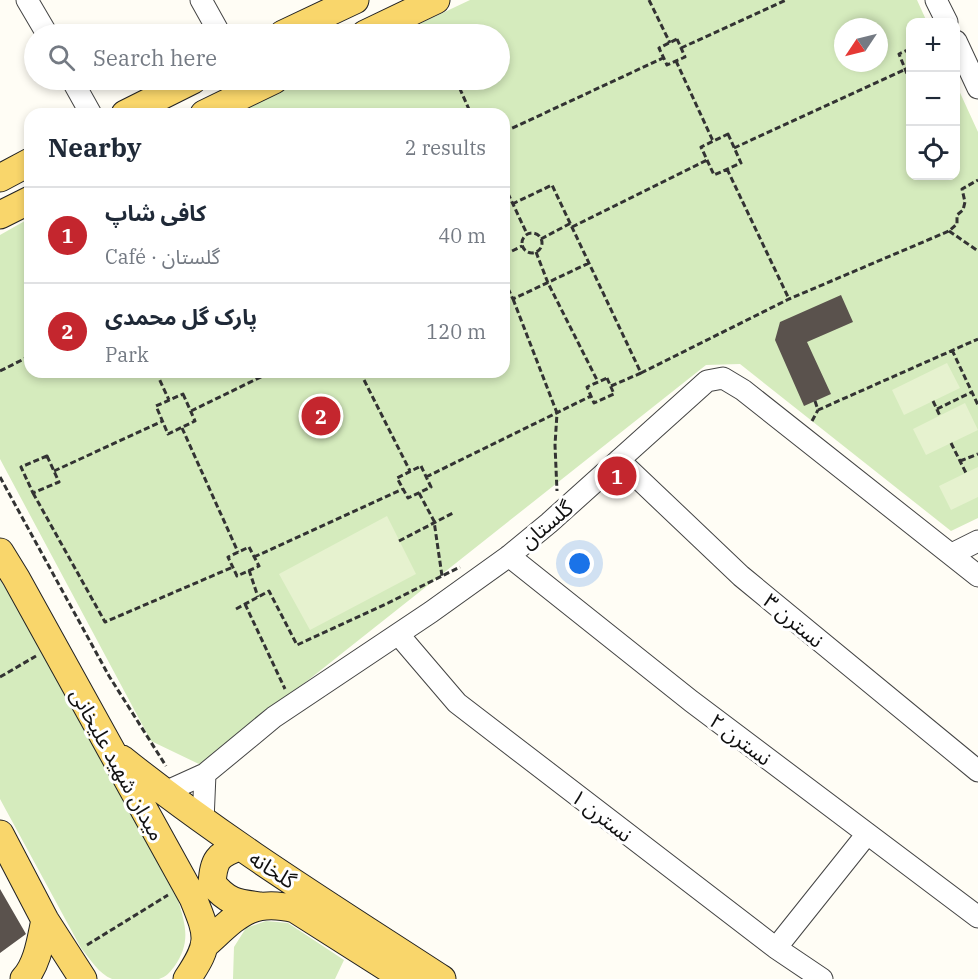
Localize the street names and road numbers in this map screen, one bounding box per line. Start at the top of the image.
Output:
street label: گلستان [514,493,579,554]
street label: نسترن ۳ [758,586,830,654]
street label: میدان شهید علیخانی [64,683,172,845]
street label: نسترن ۲ [704,706,778,772]
street label: نسترن ۱ [565,782,639,848]
street label: گلخانه [244,844,302,895]

